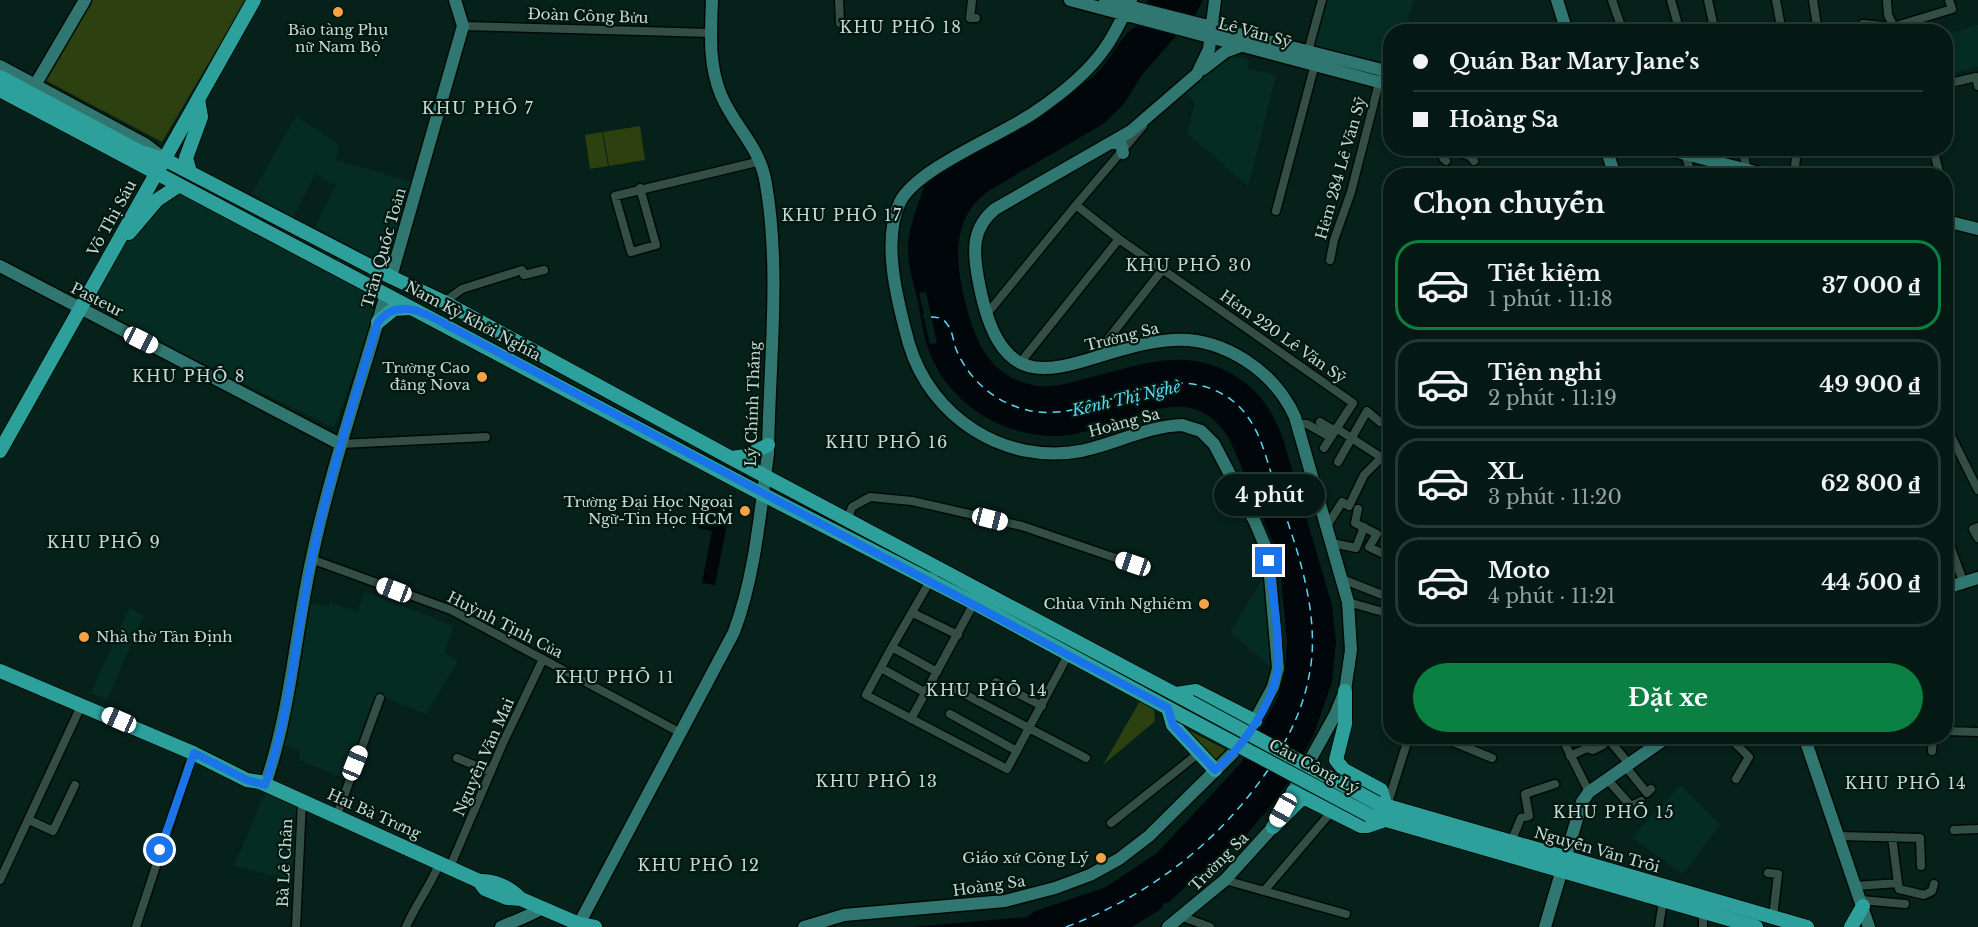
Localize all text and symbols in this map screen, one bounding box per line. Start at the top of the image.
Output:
street label: Đoàn Công Bửu [527,4,649,27]
marker: Bảo tàng Phụ nữ Nam Bộ [331,5,345,19]
street label: Lê Văn Sỹ [1216,14,1294,52]
district label: KHU PHỐ 18 [840,17,962,37]
place label: Bảo tàng Phụ nữ Nam Bộ [288,20,388,56]
text: Quán Bar Mary Jane’s [1449,48,1699,75]
street label: Hẻm 284 Lê Văn Sỹ [1311,94,1370,242]
district label: KHU PHỐ 7 [422,98,534,118]
text: Hoàng Sa [1449,106,1559,133]
street label: Võ Thị Sáu [82,176,140,260]
street label: Trần Quốc Toản [357,186,410,310]
text: Chọn chuyến [1413,187,1605,220]
district label: KHU PHỐ 17 [781,205,903,225]
district label: KHU PHỐ 30 [1125,255,1253,275]
icon: car [1416,258,1470,312]
text: Tiết kiệm [1488,260,1601,287]
text: 37 000 ₫ [1822,272,1920,299]
street label: Nam Kỳ Khởi Nghĩa [402,277,545,365]
street label: Pasteur [68,278,128,321]
street label: Hẻm 220 Lê Văn Sỹ [1216,286,1351,388]
text: 1 phút · 11:18 [1488,287,1613,311]
street label: Trường Sa [1083,318,1162,355]
car [121,324,161,356]
street label: Lý Chính Thắng [741,340,764,467]
icon: car [1416,357,1470,411]
place label: Trường Cao đẳng Nova [382,358,471,394]
text: Tiện nghi [1488,359,1602,386]
district label: KHU PHỐ 8 [132,366,246,386]
marker: Trường Cao đẳng Nova [475,370,489,384]
text: 49 900 ₫ [1820,371,1920,398]
water label: Kênh Thị Nghè [1069,376,1183,420]
text: 2 phút · 11:19 [1488,386,1617,410]
street label: Hoàng Sa [1086,404,1162,441]
district label: KHU PHỐ 16 [825,432,949,452]
icon: car [1416,456,1470,510]
text: XL [1488,458,1523,485]
text: 62 800 ₫ [1821,470,1920,497]
callout: 4 phút [1214,474,1324,516]
text: 4 phút [1235,483,1304,507]
text: 3 phút · 11:20 [1488,485,1622,509]
place label: Trường Đại Học Ngoại Ngữ-Tin Học HCM [564,492,733,528]
marker: Trường Đại Học Ngoại Ngữ-Tin Học HCM [738,504,752,518]
car [970,506,1010,532]
district label: KHU PHỐ 9 [47,532,161,552]
route end [1255,547,1282,574]
car [1113,550,1153,578]
icon: car [1416,555,1470,609]
text: Moto [1488,557,1550,584]
text: 44 500 ₫ [1821,569,1920,596]
car [374,575,414,605]
text: 4 phút · 11:21 [1488,584,1616,608]
street label: Huỳnh Tịnh Của [444,587,567,662]
place label: Chùa Vĩnh Nghiêm [1044,594,1192,613]
marker: Chùa Vĩnh Nghiêm [1197,597,1211,611]
place label: Nhà thờ Tân Định [96,627,233,646]
marker: Nhà thờ Tân Định [77,630,91,644]
button: Đặt xe [1413,663,1923,732]
district label: KHU PHỐ 11 [555,667,675,687]
district label: KHU PHỐ 14 [926,680,1048,700]
street label: Nguyễn Văn Mai [449,695,518,819]
car [99,704,139,736]
street label: Cầu Công Lý [1266,735,1363,798]
car [340,743,370,783]
district label: KHU PHỐ 13 [816,771,938,791]
district label: KHU PHỐ 14 [1845,773,1967,793]
street label: Hai Bà Trưng [324,784,425,843]
car [1266,790,1300,830]
district label: KHU PHỐ 15 [1553,802,1675,822]
street label: Bà Lê Chân [273,818,296,908]
street label: Nguyễn Văn Trỗi [1532,822,1662,877]
street label: Trường Sa [1185,828,1253,895]
route start [146,836,173,863]
place label: Giáo xứ Công Lý [962,848,1089,867]
marker: Giáo xứ Công Lý [1094,851,1108,865]
district label: KHU PHỐ 12 [638,855,760,875]
street label: Hoàng Sa [951,871,1027,900]

